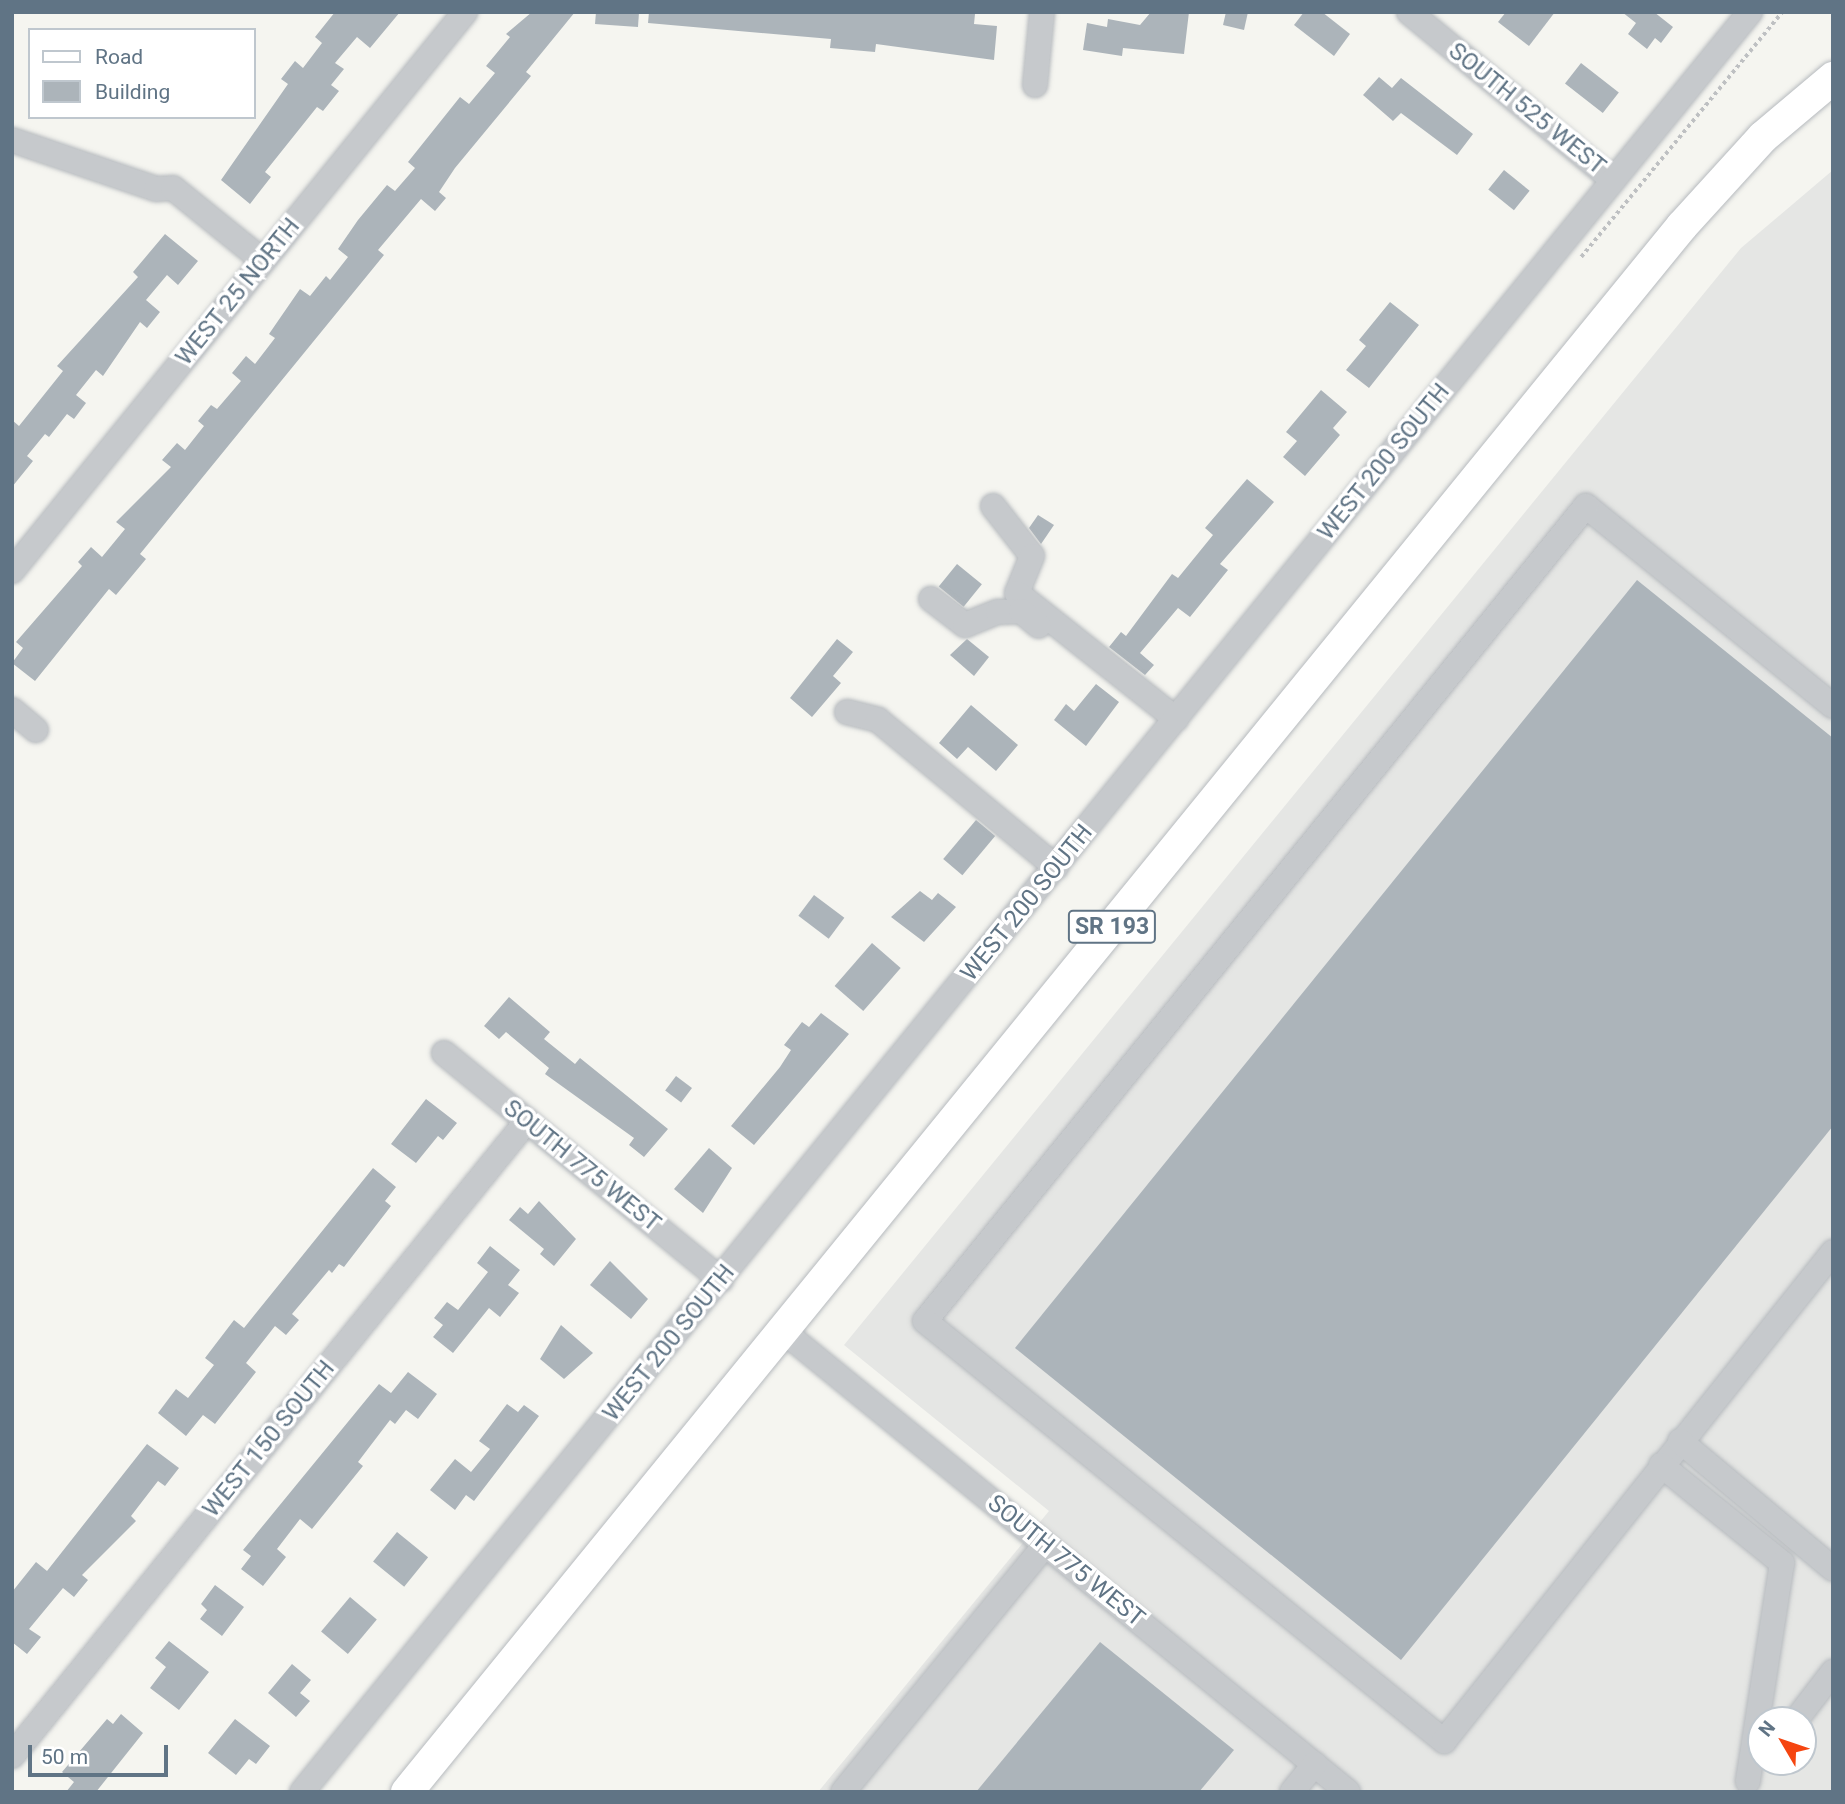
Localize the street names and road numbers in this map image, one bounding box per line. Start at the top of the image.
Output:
street label: SOUTH 525 WEST [1443,37,1611,181]
street label: WEST 25 NORTH [170,212,306,372]
street label: WEST 200 SOUTH [1312,378,1456,546]
street label: WEST 200 SOUTH [955,819,1099,987]
road number: SR 193 [1066,908,1158,946]
street label: SOUTH 775 WEST [498,1094,666,1238]
street label: WEST 200 SOUTH [597,1259,741,1427]
street label: WEST 150 SOUTH [197,1355,341,1523]
street label: SOUTH 775 WEST [982,1489,1150,1633]

